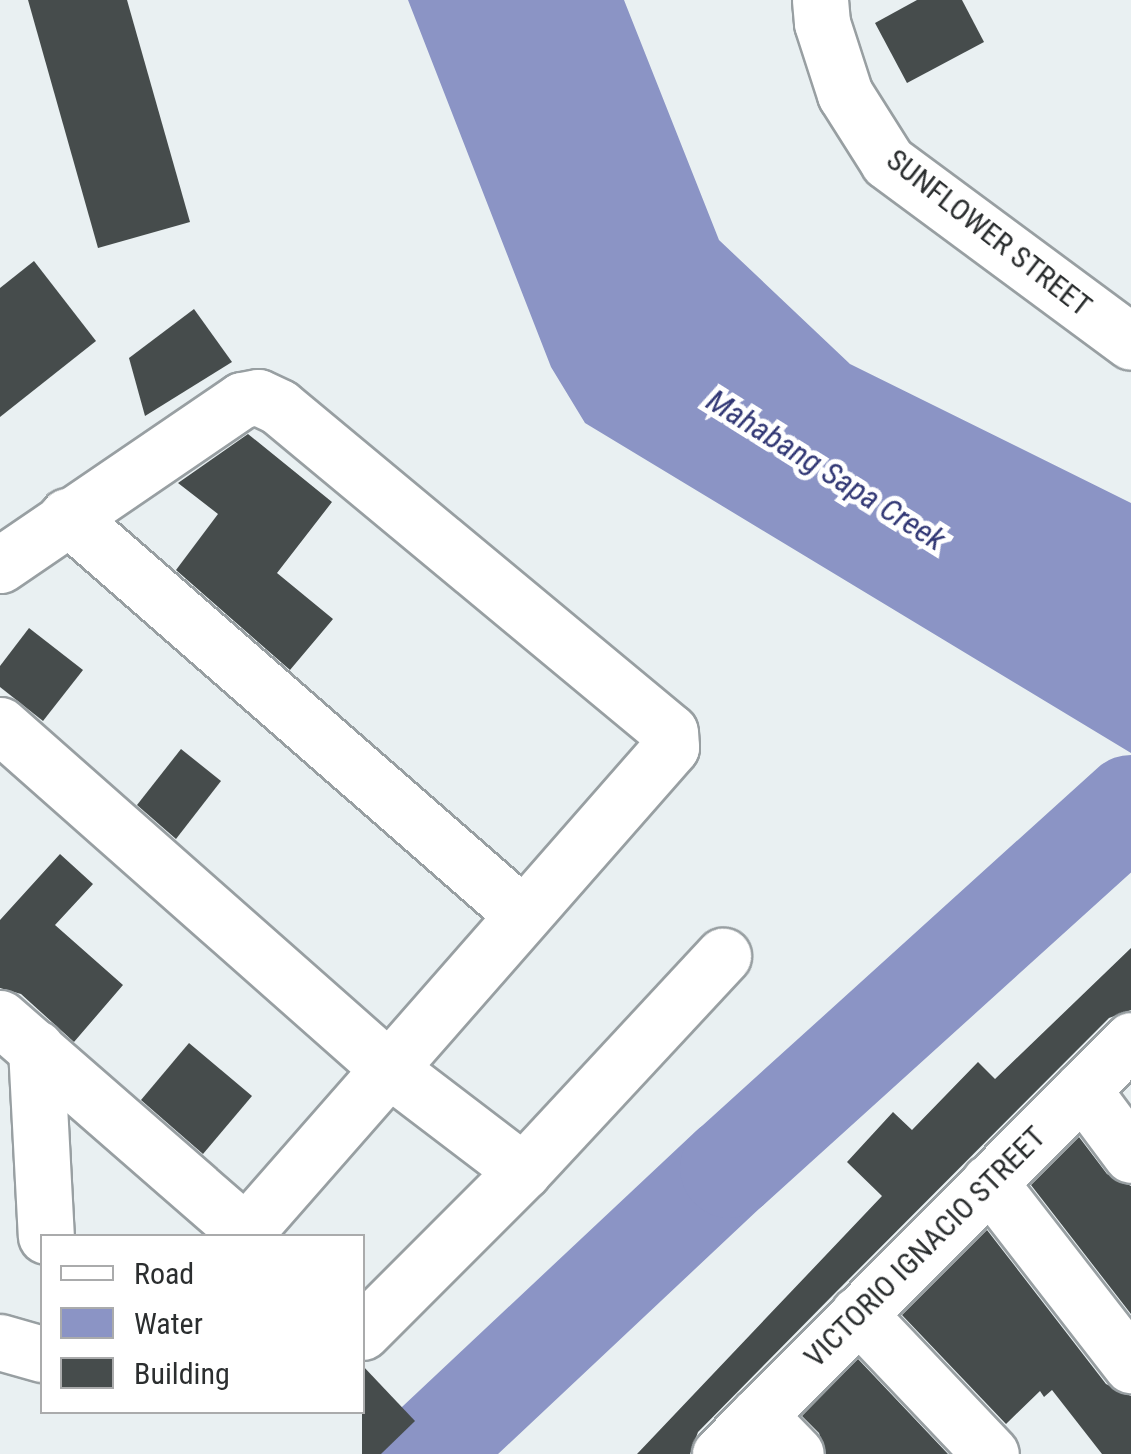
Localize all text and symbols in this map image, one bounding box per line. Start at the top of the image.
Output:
street label: SUNFLOWER STREET [879,142,1099,324]
water label: Mahabang Sapa Creek [700,381,952,559]
street label: VICTORIO IGNACIO STREET [797,1119,1053,1375]
legend [40,1234,365,1414]
text: Road [134,1256,194,1291]
text: Water [134,1306,203,1341]
text: Building [134,1356,230,1391]

